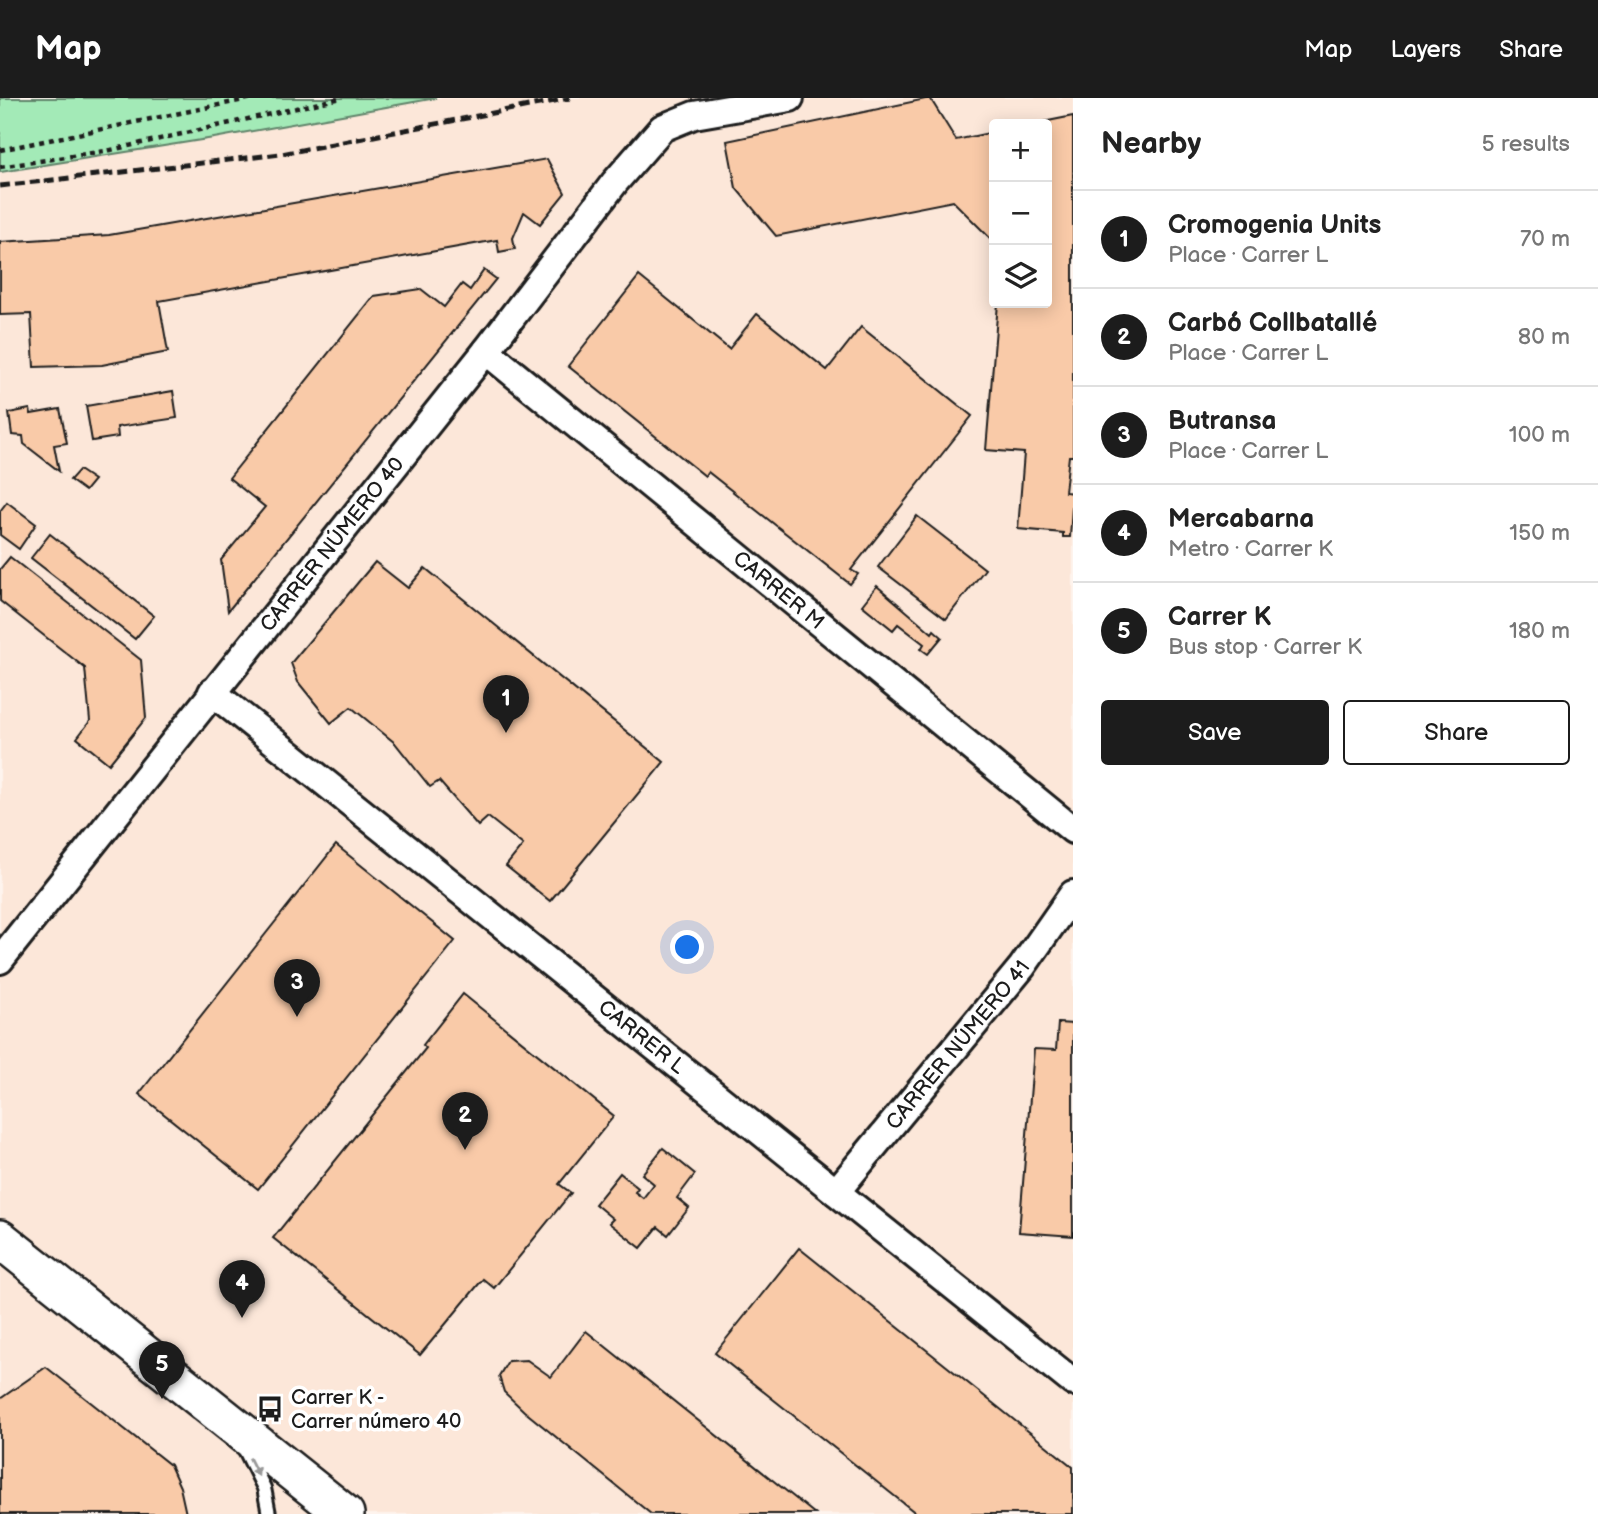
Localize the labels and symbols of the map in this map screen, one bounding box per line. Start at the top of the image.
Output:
street label: CARRER NÚMERO 40 [255,452,409,637]
street label: CARRER M [728,546,829,635]
pin: 1 [483,675,529,733]
your location [670,930,704,964]
street label: CARRER NÚMERO 41 [881,956,1036,1135]
pin: 3 [274,959,320,1017]
street label: CARRER L [593,995,690,1079]
pin: 2 [442,1092,488,1150]
pin: 4 [219,1260,265,1318]
pin: 5 [139,1341,185,1399]
place label: Carrer K - Carrer número 40 [291,1385,461,1434]
bus stop icon: Carrer K - Carrer número 40 [255,1394,285,1424]
one-way arrow [248,1457,259,1477]

